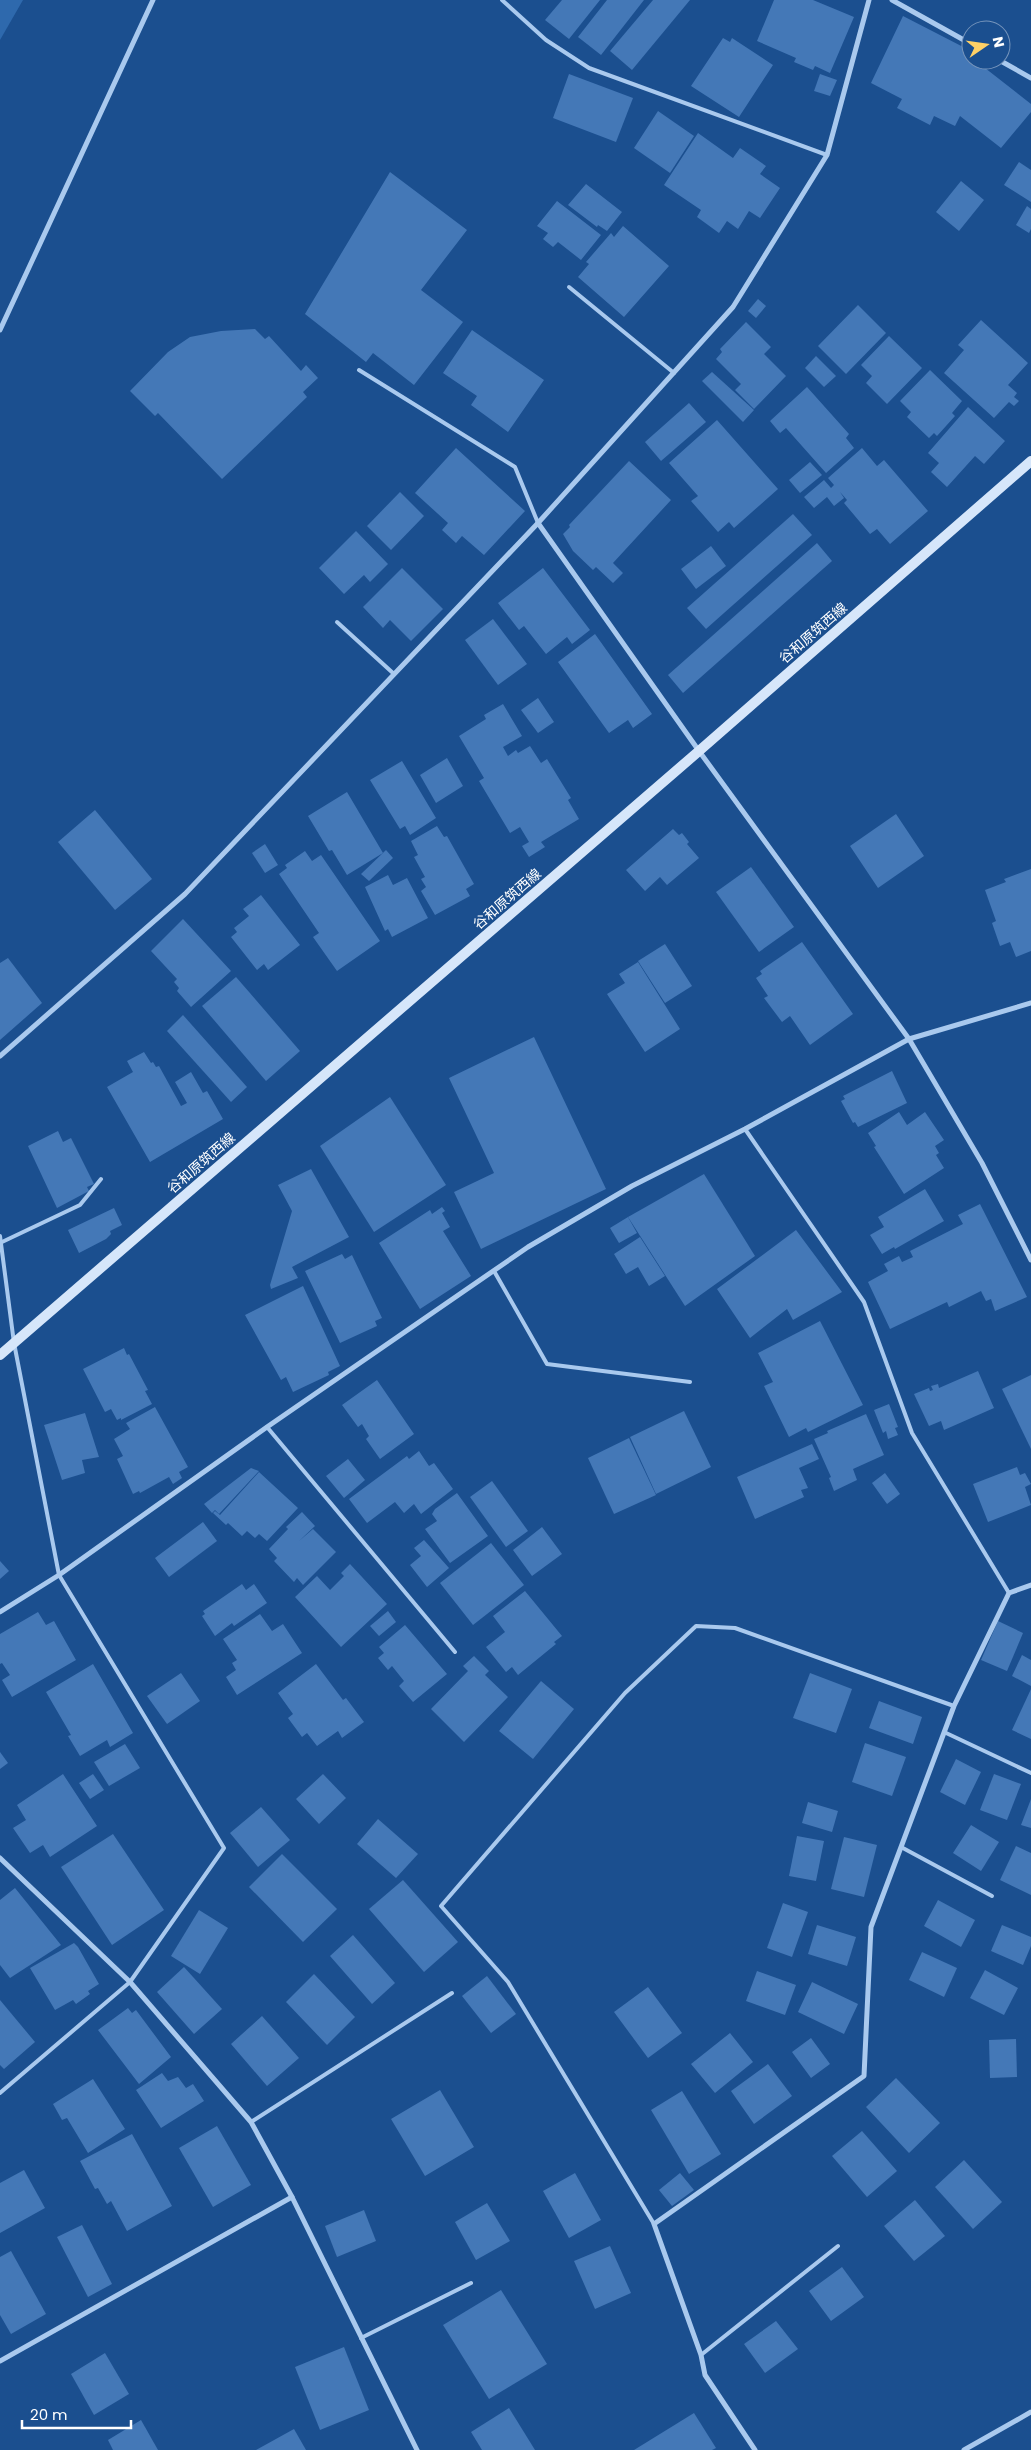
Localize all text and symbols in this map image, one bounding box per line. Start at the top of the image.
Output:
north arrow [961,20,1011,70]
text: N [988,35,1010,49]
street label: 谷和原筑西線 [775,598,851,668]
street label: 谷和原筑西線 [469,864,545,934]
street label: 谷和原筑西線 [163,1128,239,1198]
scale bar [22,2398,131,2430]
text: 20 m [30,2404,68,2425]

